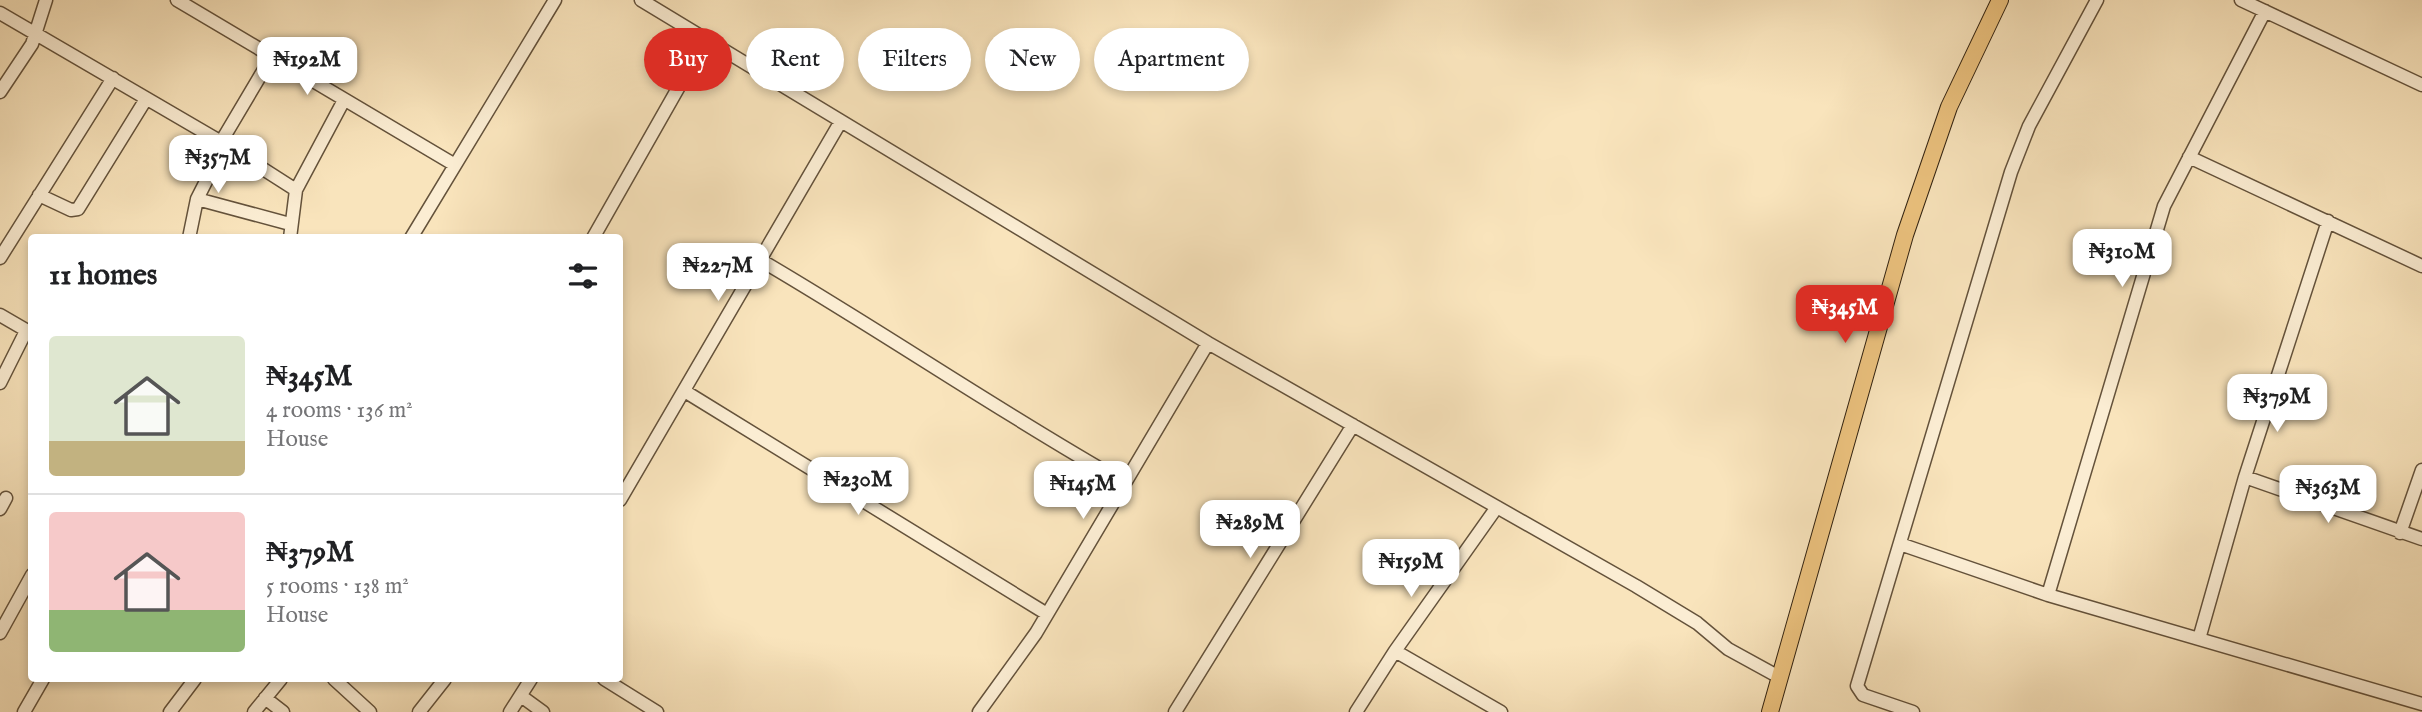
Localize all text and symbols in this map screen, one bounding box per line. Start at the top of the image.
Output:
chip: Buy [644,28,732,91]
chip: Rent [746,28,844,91]
chip: Filters [858,28,971,91]
chip: New [985,28,1080,91]
chip: Apartment [1094,28,1249,91]
pin: ₦192M [258,38,356,97]
text: ₦192M [273,45,341,74]
pin: ₦357M [169,136,267,195]
text: ₦357M [185,143,251,172]
pin: ₦310M [2073,230,2171,289]
text: ₦310M [2089,237,2155,266]
pin: ₦227M [669,244,767,303]
text: ₦227M [683,251,753,280]
text: 11 homes [49,257,157,295]
icon: filters [564,257,602,295]
pin: ₦345M [1796,286,1894,345]
text: ₦345M [1812,293,1878,322]
text: ₦345M [266,358,353,396]
icon: home [105,364,189,448]
pin: ₦379M [2228,374,2326,434]
text: ₦379M [2243,382,2311,411]
text: 4 rooms · 136 m² [266,396,413,425]
text: House [266,425,328,454]
pin: ₦230M [809,458,907,517]
pin: ₦145M [1034,462,1132,521]
text: ₦230M [824,465,892,494]
pin: ₦363M [2279,466,2377,525]
text: ₦145M [1050,469,1116,498]
text: ₦363M [2295,473,2361,502]
pin: ₦289M [1201,500,1299,560]
text: ₦289M [1216,508,1284,537]
text: ₦379M [266,534,354,572]
icon: home [105,540,189,624]
pin: ₦159M [1362,540,1460,599]
text: ₦159M [1378,547,1444,576]
text: 5 rooms · 138 m² [266,572,409,601]
text: House [266,601,328,630]

